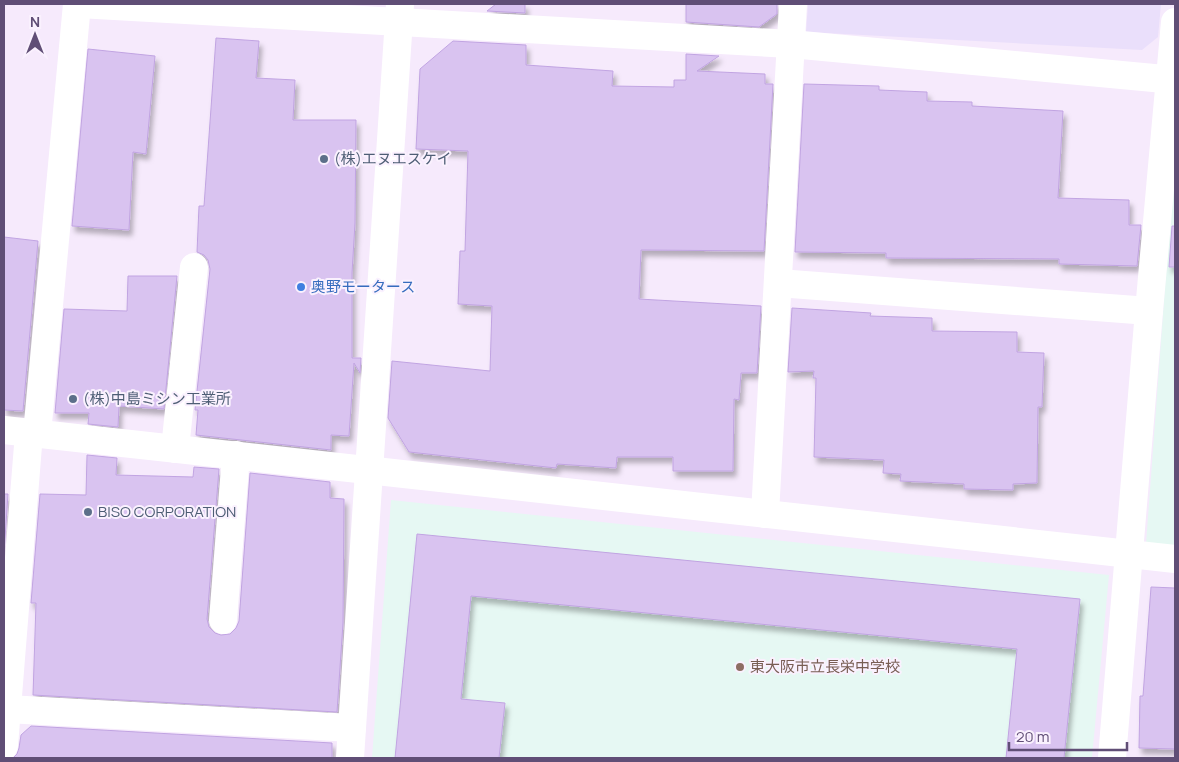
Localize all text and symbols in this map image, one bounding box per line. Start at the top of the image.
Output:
north arrow [10,10,60,60]
text: N [30,12,40,31]
place label: (株)エヌエスケイ [334,148,451,169]
marker: (株)エヌエスケイ [318,153,330,165]
place label: 奥野モータース [311,276,415,297]
marker: 奥野モータース [295,281,307,293]
place label: (株)中島ミシン工業所 [83,388,231,409]
marker: (株)中島ミシン工業所 [67,393,79,405]
place label: BISO CORPORATION [98,501,236,522]
marker: BISO CORPORATION [82,506,94,518]
place label: 東大阪市立長栄中学校 [750,656,900,677]
marker: 東大阪市立長栄中学校 [734,661,746,673]
scale bar [1009,720,1126,752]
text: 20 m [1016,726,1049,747]

